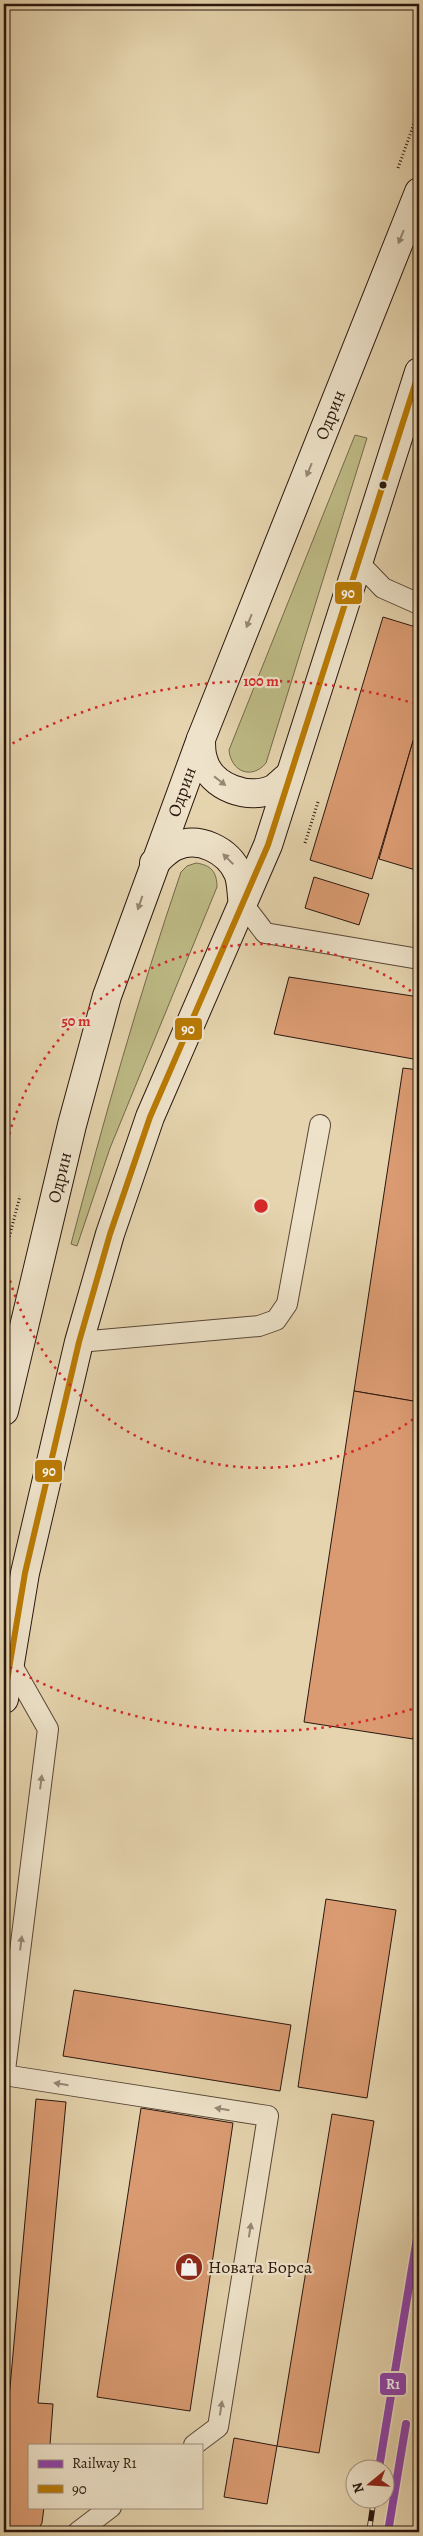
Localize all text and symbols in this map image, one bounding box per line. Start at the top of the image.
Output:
one-way arrow [397,230,405,245]
street label: Одрин [309,387,351,444]
one-way arrow [304,462,312,477]
unlabelled marker [378,480,388,490]
line badge: 90 [334,581,363,605]
text: 90 [341,584,355,603]
one-way arrow [244,613,252,628]
text: 100 m [243,671,279,691]
street label: Одрин [161,763,202,820]
one-way arrow [213,776,226,787]
one-way arrow [222,854,234,866]
one-way arrow [136,895,143,910]
text: 50 m [61,1011,91,1031]
line badge: 90 [174,1017,203,1041]
text: 90 [181,1020,195,1039]
street label: Одрин [42,1150,77,1205]
centre of rings [252,1197,270,1215]
line badge: 90 [34,1459,63,1483]
text: 90 [42,1462,56,1481]
one-way arrow [37,1774,45,1790]
one-way arrow [17,1935,25,1951]
one-way arrow [53,2079,69,2087]
one-way arrow [213,2105,229,2113]
one-way arrow [246,2222,254,2238]
shop icon: Новата Борса [174,2252,204,2282]
place label: Новата Борса [208,2255,313,2279]
line badge: R1 [379,2372,407,2396]
text: R1 [386,2375,400,2394]
one-way arrow [217,2400,225,2416]
legend [28,2444,202,2508]
text: Railway R1 [72,2453,137,2473]
north arrow [346,2458,396,2508]
text: 90 [72,2479,87,2499]
text: N [348,2480,369,2496]

